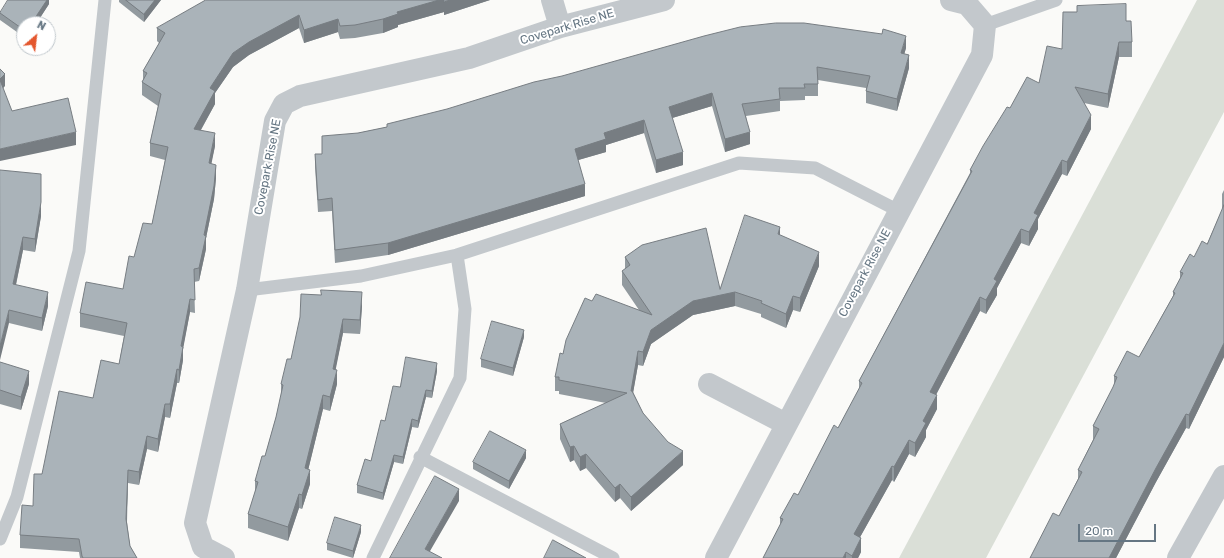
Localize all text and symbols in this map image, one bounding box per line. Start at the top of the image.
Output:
street label: Covepark Rise NE [518,6,616,48]
north arrow [16,16,56,56]
text: N [35,18,48,33]
street label: Covepark Rise NE [252,118,284,216]
street label: Covepark Rise NE [836,227,894,319]
scale bar [1080,516,1158,542]
text: 20 m [1085,524,1113,538]

